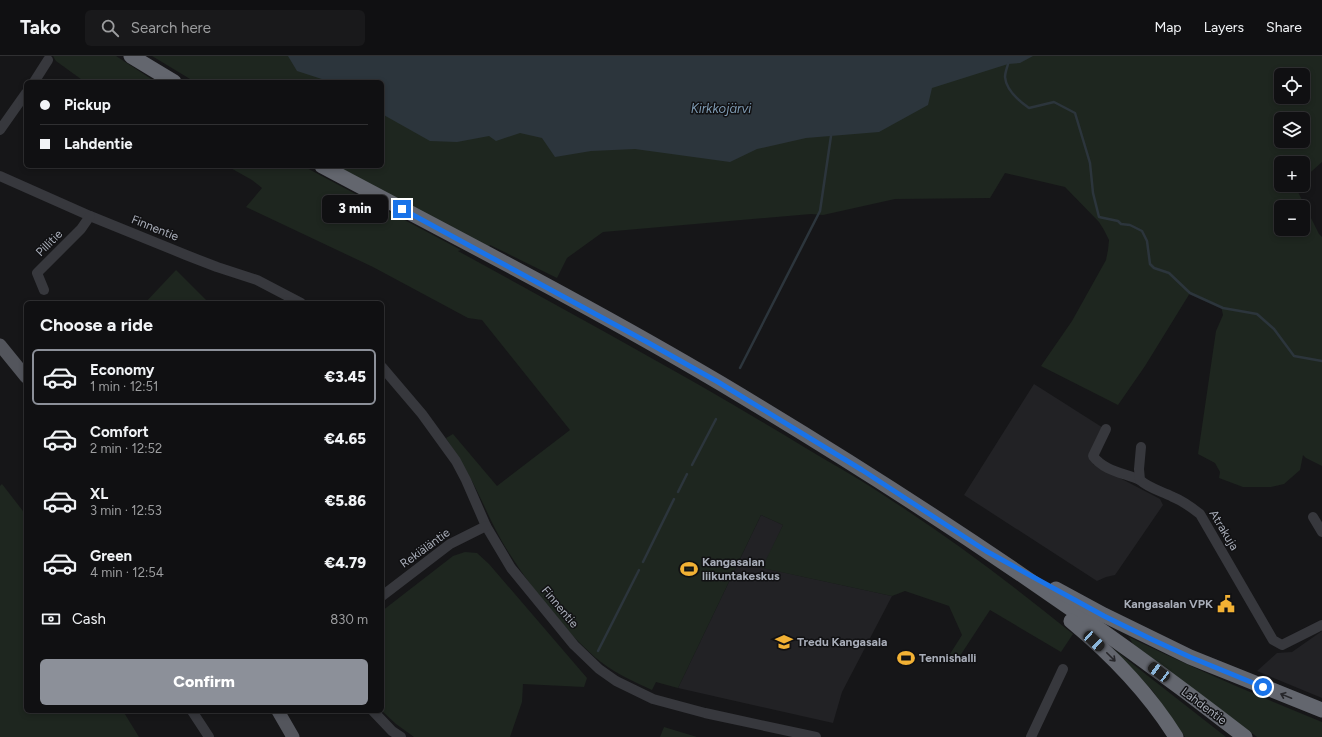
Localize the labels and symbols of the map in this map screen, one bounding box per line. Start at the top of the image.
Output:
water label: Kirkkojärvi [691,101,752,116]
callout: 3 min [322,195,388,223]
route end [393,200,411,218]
street label: Finnentie [129,212,181,244]
street label: Pillitie [33,227,65,259]
street label: Atrakuja [1206,507,1242,553]
street label: Rekiäläntie [397,525,453,571]
place label: Kangasalan liikuntakeskus [702,555,780,583]
sports icon: Kangasalan liikuntakeskus [679,559,699,579]
street label: Finnentie [539,583,582,631]
public building icon: Kangasalan VPK [1216,594,1236,614]
place label: Kangasalan VPK [1124,597,1213,611]
car [1081,628,1107,654]
school or university icon: Tredu Kangasala [774,632,794,652]
place label: Tredu Kangasala [797,635,887,649]
sports icon: Tennishalli [896,648,916,668]
place label: Tennishalli [919,651,977,665]
one-way arrow [1106,652,1116,662]
car [1146,660,1172,684]
route start [1254,678,1272,696]
street label: Lahdentie [1179,684,1230,728]
one-way arrow [1280,691,1292,699]

